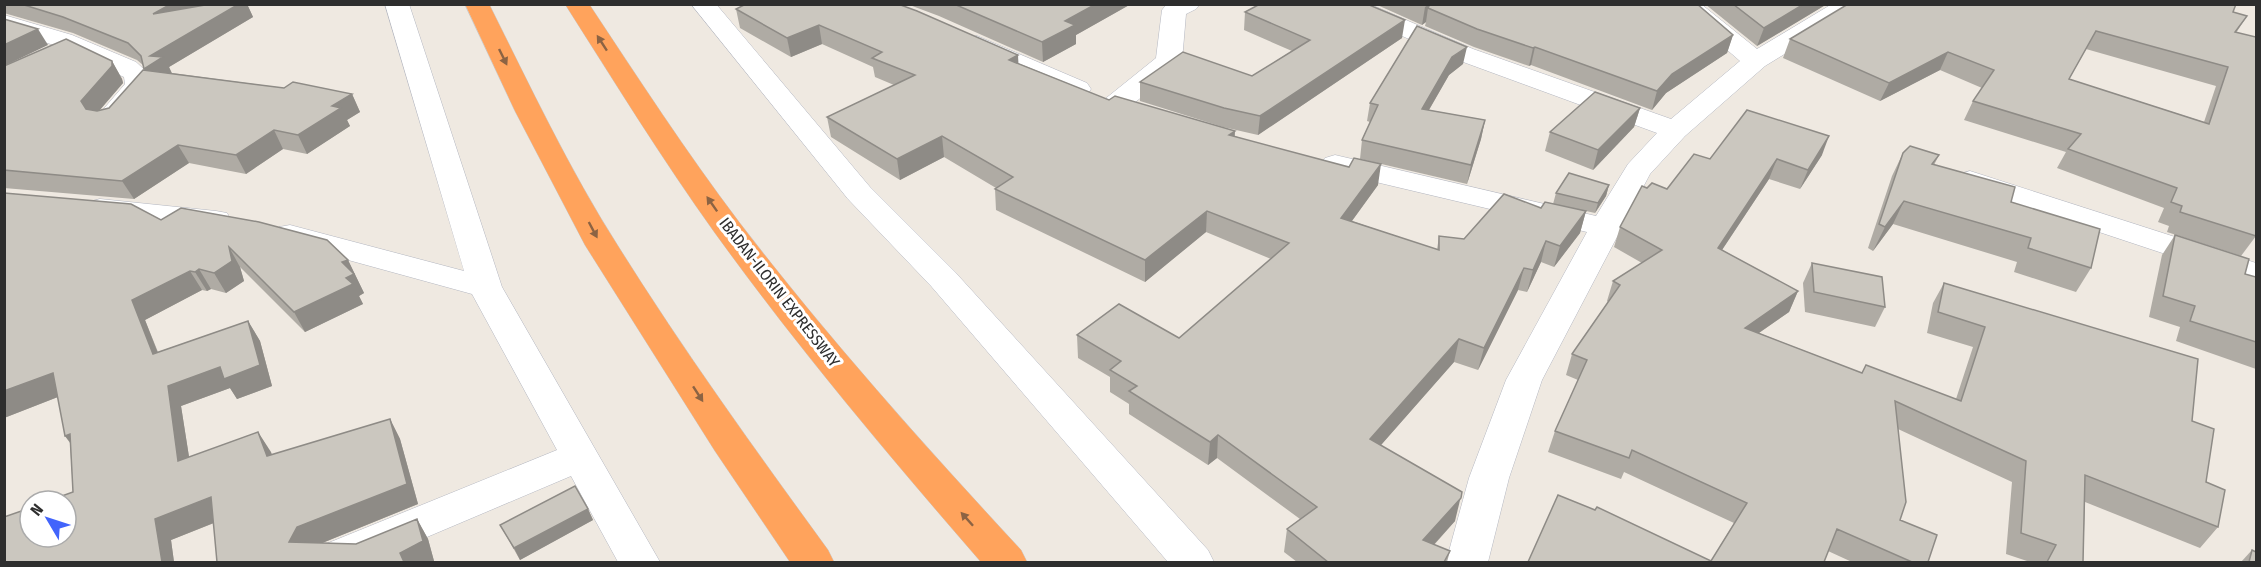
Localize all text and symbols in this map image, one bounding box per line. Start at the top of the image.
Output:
one-way arrow [597,35,608,51]
one-way arrow [498,49,508,66]
one-way arrow [706,197,718,213]
street label: IBADAN-ILORIN EXPRESSWAY [715,214,844,371]
one-way arrow [588,222,598,239]
one-way arrow [692,386,703,402]
north arrow [18,489,78,549]
text: N [26,500,47,520]
one-way arrow [961,512,974,527]

